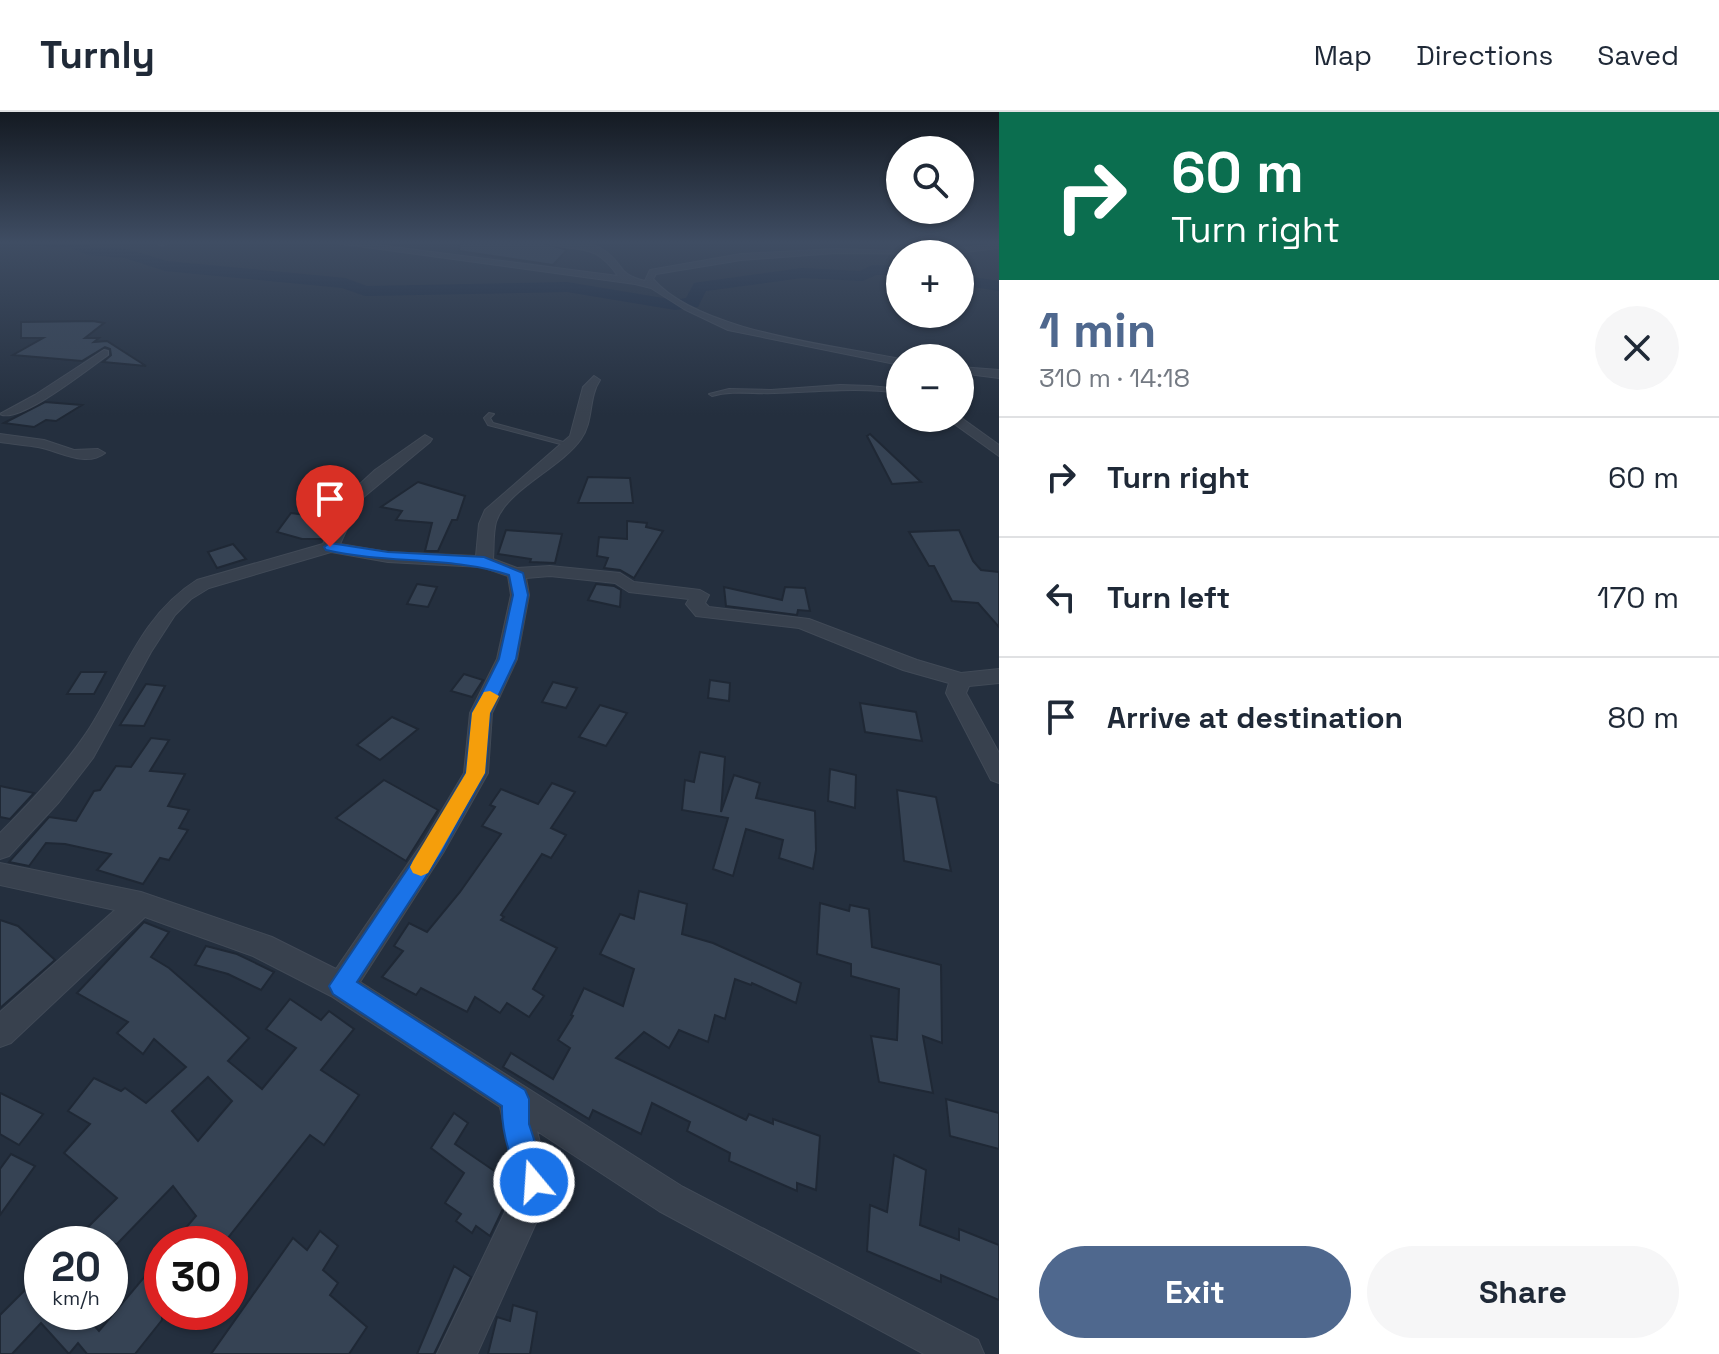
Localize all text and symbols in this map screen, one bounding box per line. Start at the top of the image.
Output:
text: Turnly [40,31,155,79]
text: Map [1314,37,1372,73]
text: Directions [1416,37,1553,73]
text: Saved [1597,37,1679,73]
map controls [886,136,974,432]
button: search [886,136,974,224]
text: 60 m [1171,137,1304,208]
icon: right [1039,144,1143,248]
text: Turn right [1171,207,1340,253]
button: + [886,240,974,328]
text: 1 min [1039,300,1156,361]
button: close [1595,306,1679,390]
button: − [886,344,974,432]
text: 310 m · 14:18 [1039,361,1190,395]
icon: right [1039,455,1083,499]
text: Turn right [1107,458,1250,497]
text: 60 m [1608,458,1679,497]
pin [296,465,364,547]
icon: arrive [308,477,352,521]
icon: left [1039,575,1083,619]
text: Turn left [1107,578,1230,617]
text: 170 m [1597,578,1679,617]
icon: arrive [1039,695,1083,739]
text: Arrive at destination [1107,698,1403,737]
text: 80 m [1608,698,1679,737]
position arrow [492,1140,576,1224]
speed limit sign: 30 [144,1226,248,1330]
text: 20 [51,1242,101,1293]
button: Exit [1039,1246,1351,1338]
button: Share [1367,1246,1679,1338]
text: km/h [52,1285,100,1311]

